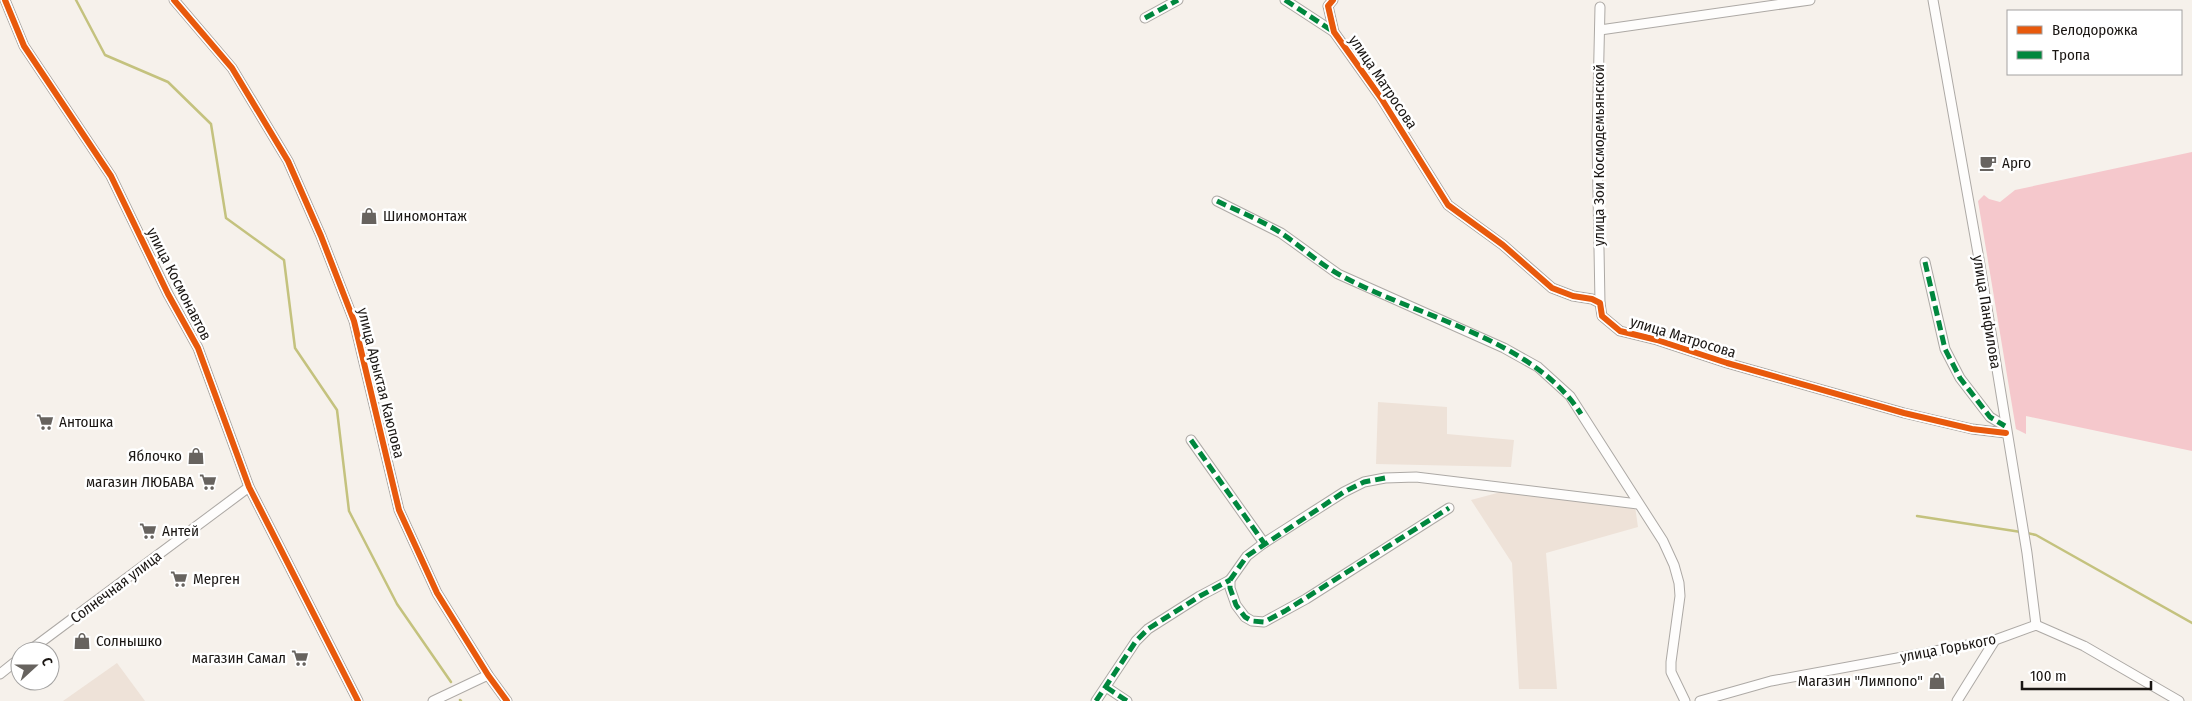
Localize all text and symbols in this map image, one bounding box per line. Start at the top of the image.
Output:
legend [2007,10,2182,75]
text: Велодорожка [2052,21,2138,39]
street label: улица Матросова [1345,32,1421,132]
text: Тропа [2052,46,2090,64]
street label: улица Зои Космодемьянской [1590,64,1608,246]
cafe icon: Арго [1978,153,1998,173]
place label: Арго [2002,154,2031,172]
shop icon: Шиномонтаж [359,206,379,226]
place label: Шиномонтаж [383,207,467,225]
street label: улица Космонавтов [143,225,215,343]
street label: улица Панфилова [1969,254,2005,370]
street label: улица Арыктая Каюпова [354,306,408,460]
street label: улица Матросова [1628,312,1738,362]
supermarket icon: Антошка [35,412,55,432]
place label: Антошка [59,413,113,431]
shop icon: Яблочко [186,446,206,466]
place label: Яблочко [128,447,182,465]
supermarket icon: магазин ЛЮБАВА [198,472,218,492]
place label: магазин ЛЮБАВА [86,473,194,491]
supermarket icon: Антей [138,521,158,541]
place label: Антей [162,522,199,540]
street label: Солнечная улица [67,547,165,627]
supermarket icon: Мерген [169,569,189,589]
place label: Мерген [193,570,240,588]
street label: улица Горького [1898,630,1998,666]
shop icon: Солнышко [72,631,92,651]
place label: Солнышко [96,632,162,650]
north arrow [10,641,60,691]
supermarket icon: магазин Самал [290,648,310,668]
place label: магазин Самал [192,649,286,667]
text: С [37,655,56,669]
scale bar [2022,658,2151,690]
text: 100 m [2030,667,2067,685]
shop icon: Магазин "Лимпопо" [1927,671,1947,691]
place label: Магазин "Лимпопо" [1798,672,1923,690]

